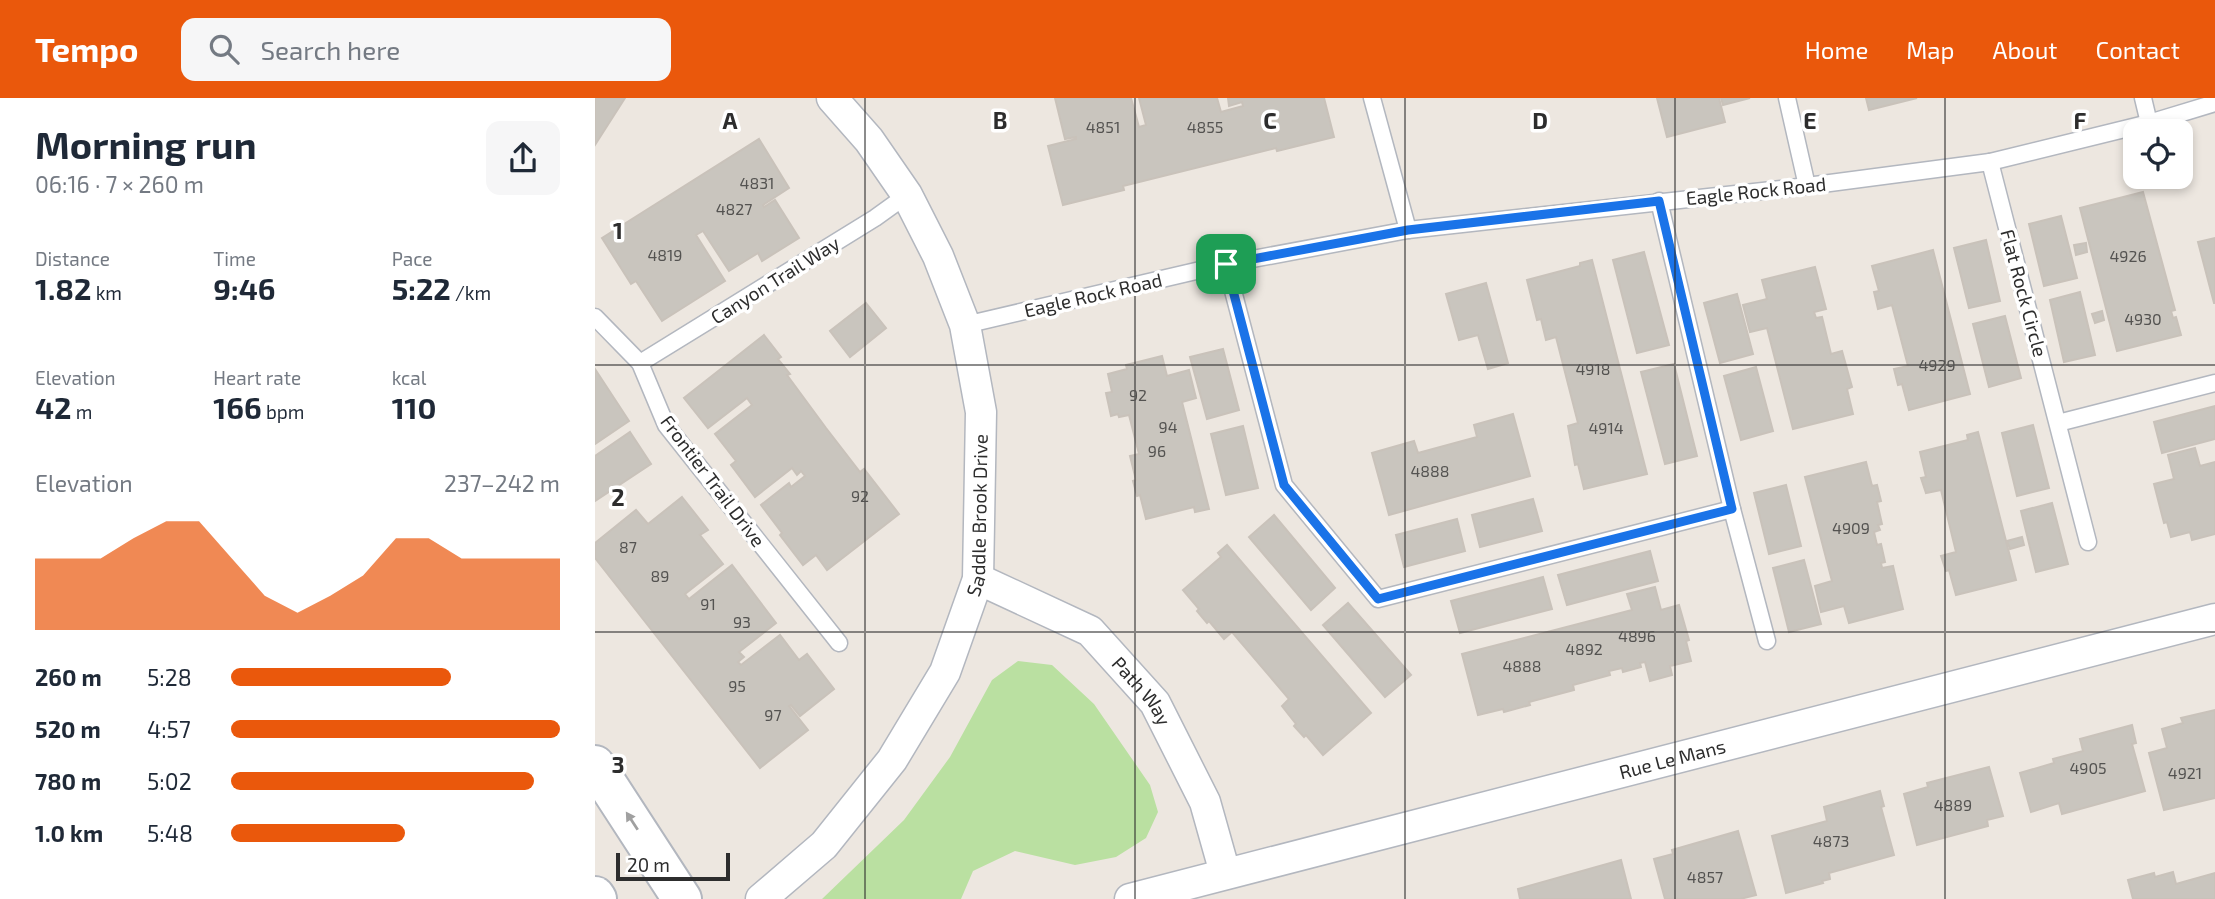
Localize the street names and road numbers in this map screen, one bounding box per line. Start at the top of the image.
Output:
street label: Eagle Rock Road [1685,172,1827,209]
street label: Flat Rock Circle [1996,226,2053,359]
street label: Canyon Trail Way [706,231,843,328]
street label: Eagle Rock Road [1022,267,1164,322]
street label: Frontier Trail Drive [656,410,770,551]
street label: Saddle Brook Drive [961,434,992,599]
street label: Path Way [1108,651,1176,729]
street label: Rue Le Mans [1616,734,1728,783]

